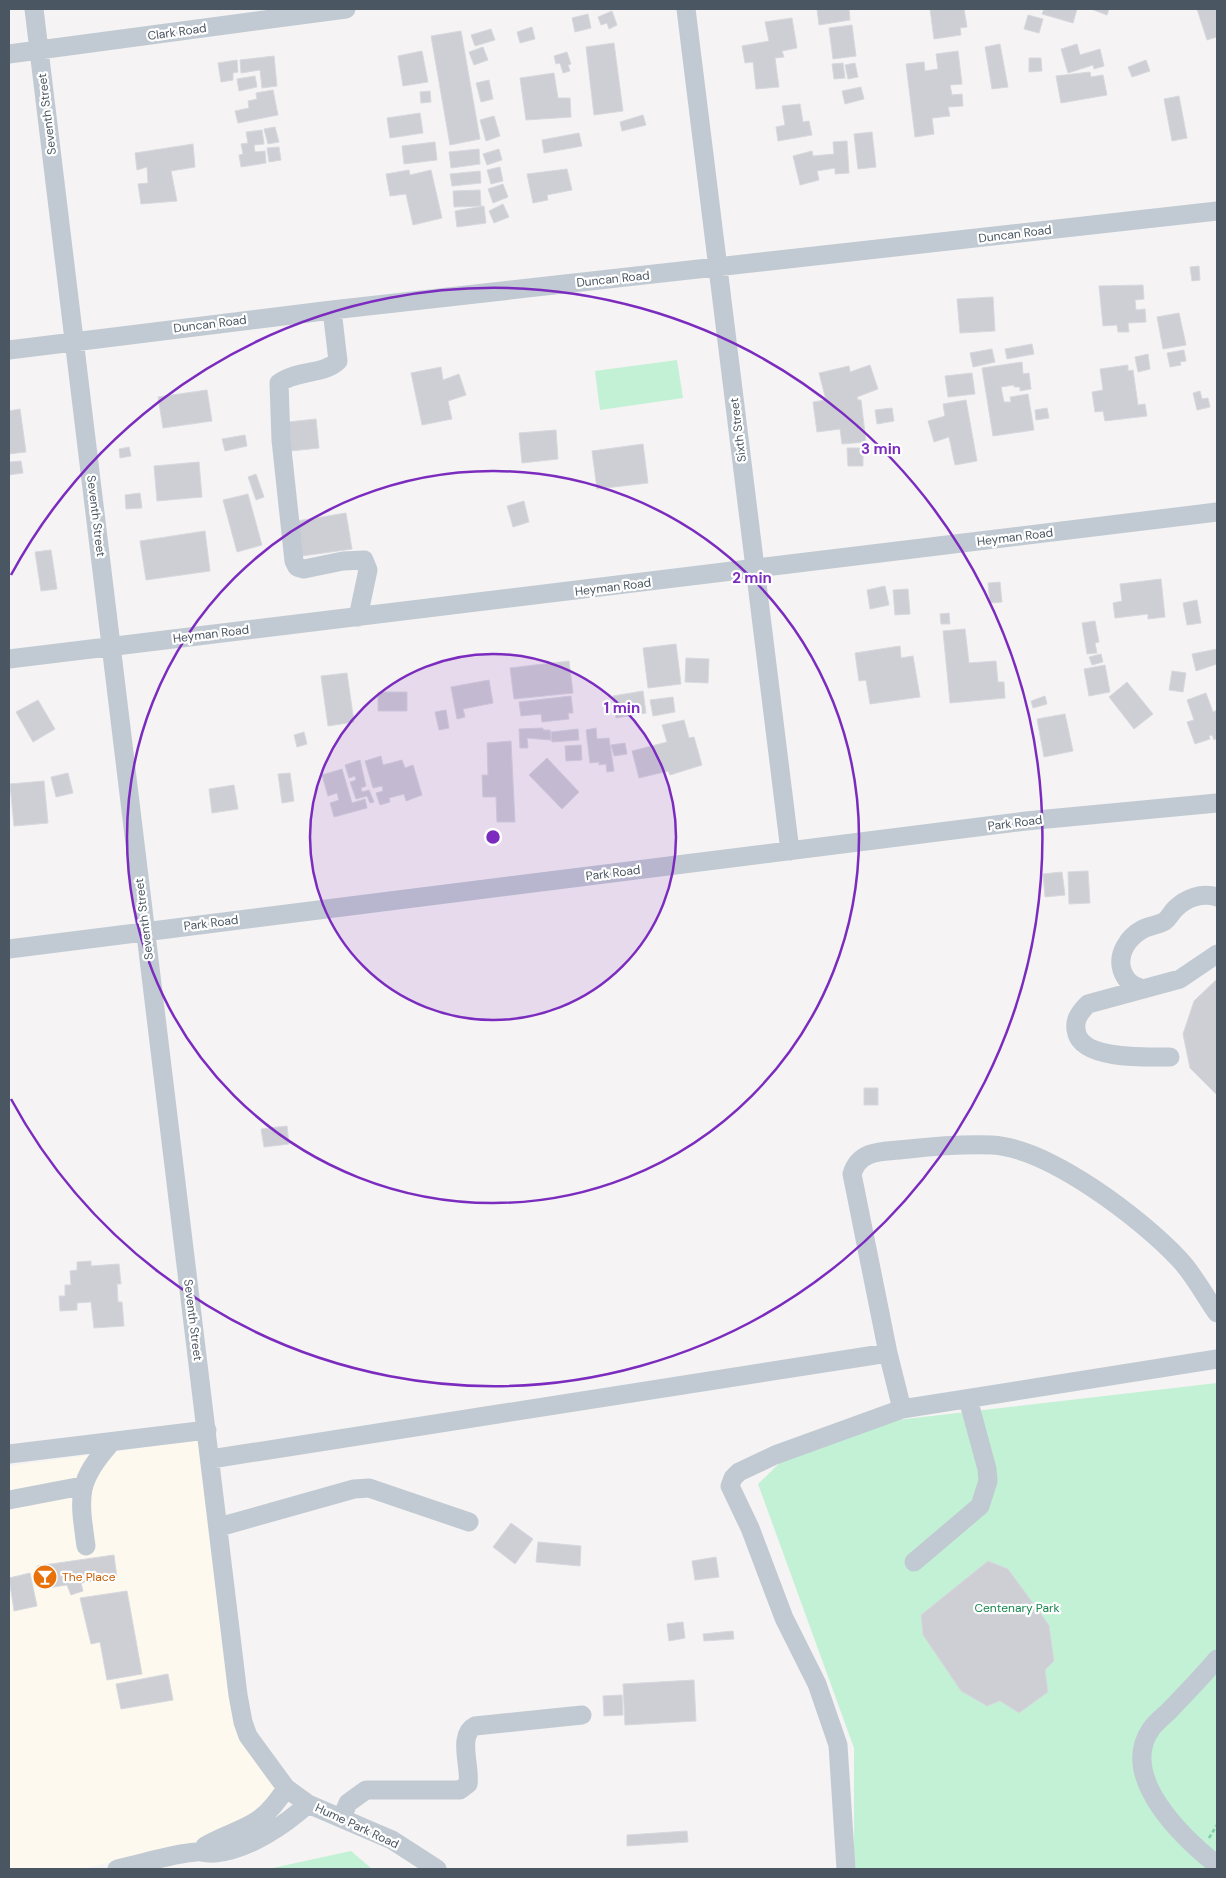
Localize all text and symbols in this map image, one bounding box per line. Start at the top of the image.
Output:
street label: Clark Road [146,20,208,44]
street label: Seventh Street [34,72,60,156]
street label: Duncan Road [978,222,1052,246]
street label: Duncan Road [576,267,650,291]
street label: Duncan Road [173,312,247,336]
street label: Sixth Street [726,397,750,463]
text: 3 min [861,439,901,459]
street label: Seventh Street [83,474,109,558]
street label: Heyman Road [976,524,1054,550]
text: 2 min [732,568,772,588]
street label: Heyman Road [574,574,652,600]
street label: Heyman Road [172,621,250,647]
text: 1 min [604,698,640,718]
street label: Park Road [987,812,1043,834]
centre of rings [484,828,502,846]
street label: Park Road [585,862,641,884]
street label: Seventh Street [131,877,157,961]
street label: Park Road [183,912,239,934]
street label: Seventh Street [180,1278,206,1362]
bar icon: The Place [32,1564,58,1590]
place label: The Place [62,1569,116,1585]
park label: Centenary Park [974,1600,1060,1616]
street label: Hume Park Road [313,1800,401,1852]

